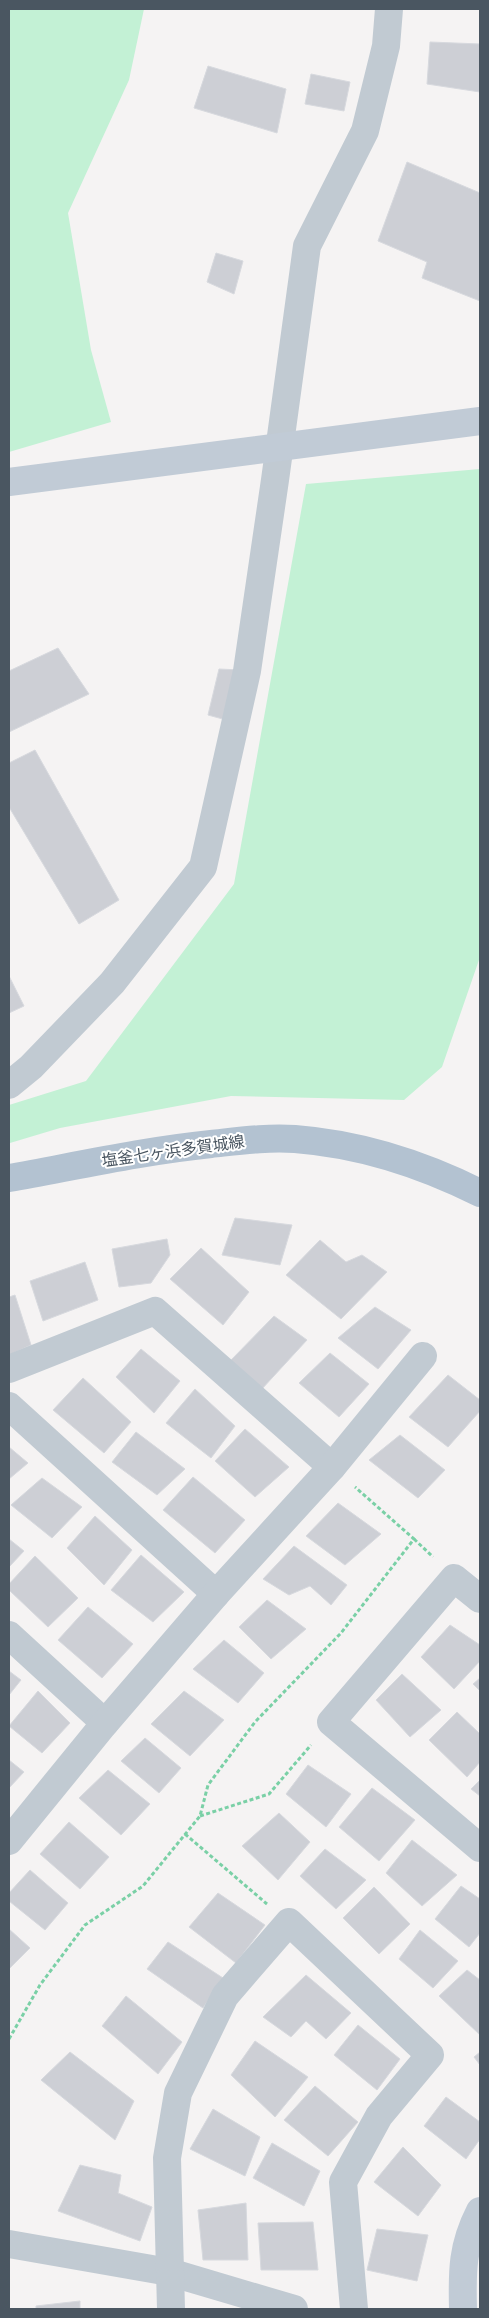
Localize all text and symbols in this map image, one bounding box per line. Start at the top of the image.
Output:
street label: 塩釜七ヶ浜多賀城線 [100,1132,246,1170]

